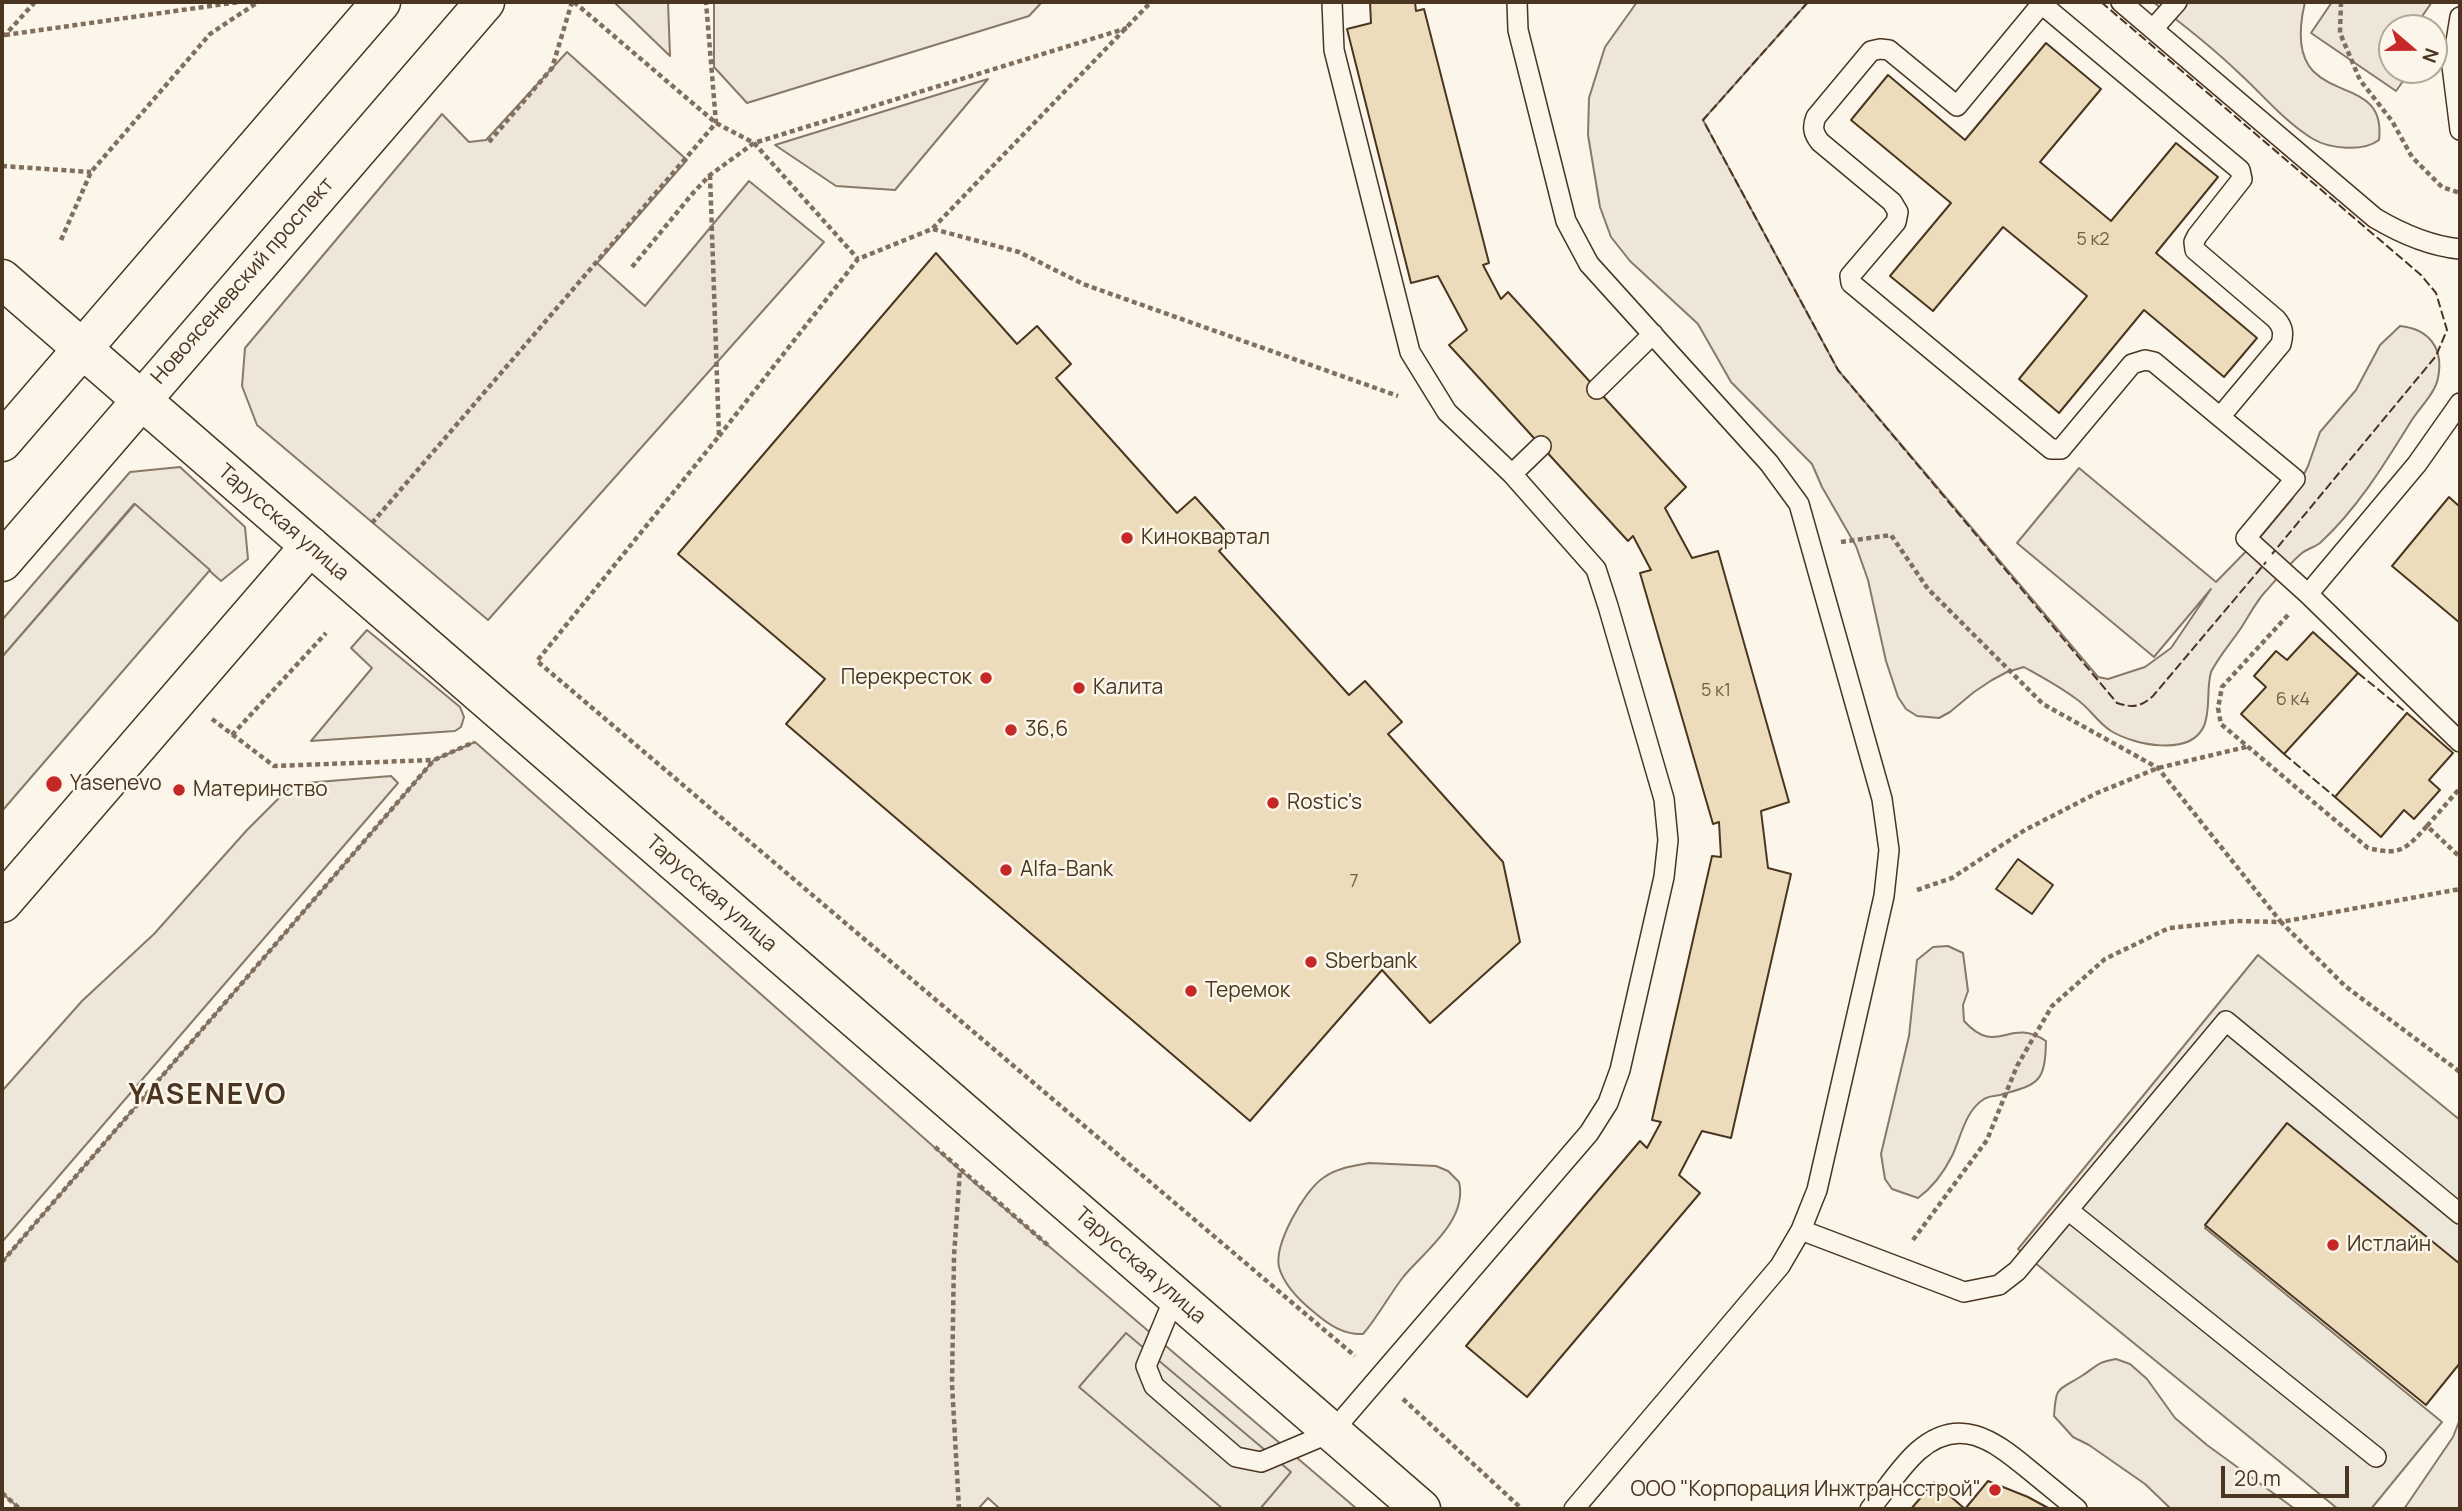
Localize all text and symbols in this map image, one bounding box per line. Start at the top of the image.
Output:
north arrow [2378,14,2448,84]
text: N [2416,45,2445,66]
street label: Новоясеневский проспект [146,172,340,390]
house number: 5 к2 [2076,229,2110,251]
street label: Тарусская улица [212,459,354,587]
place label: Киноквартал [1141,525,1270,551]
marker: Киноквартал [1119,530,1135,546]
place label: Перекресток [841,665,972,691]
marker: Перекресток [978,670,994,686]
place label: Калита [1093,675,1163,701]
marker: Калита [1071,680,1087,696]
house number: 5 к1 [1701,680,1731,702]
house number: 6 к4 [2276,689,2310,711]
place label: 36,6 [1025,717,1068,743]
marker: 36,6 [1003,722,1019,738]
place label: Yasenevo [70,771,162,797]
marker: Yasenevo [44,774,64,794]
place label: Материнство [193,777,328,803]
marker: Материнство [171,782,187,798]
place label: Rostic's [1287,790,1362,816]
marker: Rostic's [1265,795,1281,811]
street label: Тарусская улица [640,830,782,958]
place label: Alfa-Bank [1020,857,1113,883]
marker: Alfa-Bank [998,862,1014,878]
house number: 7 [1349,871,1359,893]
place label: Sberbank [1325,949,1417,975]
marker: Sberbank [1303,954,1319,970]
place label: Теремок [1205,978,1290,1004]
marker: Теремок [1183,983,1199,999]
district label: YASENEVO [129,1079,287,1113]
street label: Тарусская улица [1069,1202,1211,1330]
place label: Истлайн [2347,1232,2431,1258]
marker: Истлайн [2325,1237,2341,1253]
scale bar [2224,1452,2352,1496]
text: 20 m [2234,1464,2281,1492]
place label: ООО "Корпорация Инжтрансстрой" [1630,1477,1981,1503]
marker: ООО "Корпорация Инжтрансстрой" [1987,1482,2003,1498]

